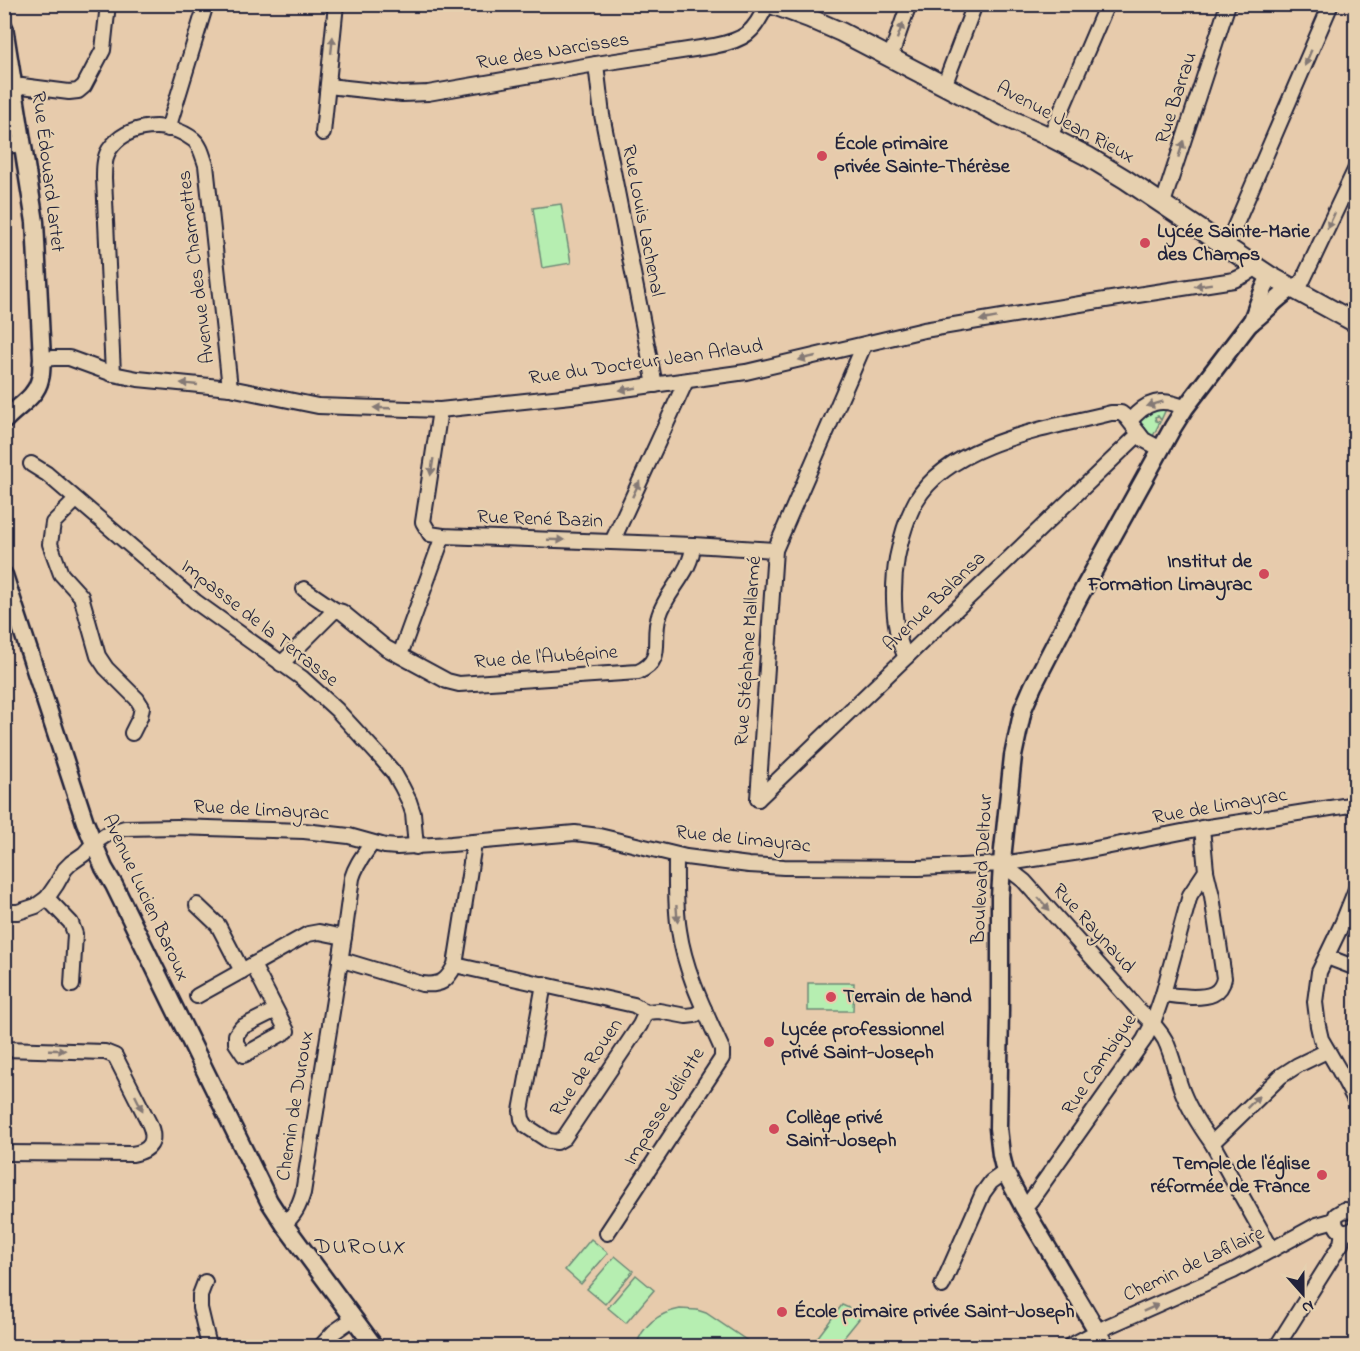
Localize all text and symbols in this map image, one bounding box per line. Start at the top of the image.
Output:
one-way arrow [895,22,905,40]
street label: Rue des Narcisses [475,26,631,78]
one-way arrow [327,35,337,54]
street label: Rue Barrau [1148,48,1206,148]
one-way arrow [1303,50,1313,68]
street label: Avenue Jean Rieux [991,74,1139,172]
street label: Rue Édouard Lartet [23,90,71,254]
place label: École primaire privée Sainte-Thérèse [834,130,1011,182]
one-way arrow [1177,140,1186,158]
street label: Rue Louis Lachenal [613,143,671,299]
marker: École primaire privée Sainte-Thérèse [815,149,829,163]
street label: Avenue des Charmettes [171,169,223,365]
one-way arrow [1326,213,1335,230]
place label: Lycée Sainte-Marie des Champs [1157,218,1311,270]
marker: Lycée Sainte-Marie des Champs [1138,236,1152,250]
one-way arrow [1193,281,1212,290]
one-way arrow [978,315,997,324]
street label: Rue du Docteur Jean Arlaud [527,332,765,394]
one-way arrow [797,354,816,363]
one-way arrow [179,379,198,389]
one-way arrow [618,384,637,393]
one-way arrow [1146,400,1164,409]
one-way arrow [372,403,391,413]
one-way arrow [427,458,436,477]
one-way arrow [632,481,641,498]
street label: Rue René Bazin [476,503,604,537]
one-way arrow [547,536,566,545]
street label: Avenue Balansa [877,545,993,659]
place label: Institut de Formation Limayrac [1087,548,1253,601]
street label: Impasse de la Terrasse [174,553,344,695]
street label: Rue Stéphane Mallarmé [728,555,770,747]
marker: Institut de Formation Limayrac [1257,567,1271,581]
street label: Rue de l'Aubépine [473,639,619,677]
street label: Rue de Limayrac [1151,781,1290,833]
street label: Boulevard Deltour [965,792,1001,946]
street label: Rue de Limayrac [192,793,330,829]
street label: Avenue Lucien Baroux [94,810,196,986]
street label: Rue de Limayrac [674,818,812,862]
street label: Rue Raynaud [1045,877,1141,981]
one-way arrow [1037,896,1050,911]
one-way arrow [673,904,682,923]
place label: Terrain de hand [843,983,972,1012]
marker: Terrain de hand [824,990,838,1004]
street label: Rue Cambigue [1055,1008,1146,1122]
street label: Rue de Rouen [543,1013,631,1123]
place label: Lycée professionnel privé Saint-Joseph [781,1016,944,1068]
street label: Chemin de Duroux [270,1029,322,1183]
marker: Lycée professionnel privé Saint-Joseph [762,1035,776,1049]
street label: Impasse Jéliotte [617,1042,713,1172]
one-way arrow [48,1046,67,1055]
one-way arrow [134,1095,144,1112]
one-way arrow [1246,1095,1260,1109]
place label: Collège privé Saint-Joseph [786,1104,896,1156]
marker: Collège privé Saint-Joseph [767,1122,781,1136]
place label: Temple de l'église réformée de France [1150,1150,1311,1202]
marker: Temple de l'église réformée de France [1315,1168,1329,1182]
street label: Chemin de Lafilaire [1119,1220,1269,1310]
district label: DUROUX [314,1232,407,1264]
north arrow [1273,1264,1333,1324]
text: N [1298,1293,1317,1319]
place label: École primaire privée Saint-Joseph [794,1298,1075,1327]
one-way arrow [1142,1303,1159,1312]
marker: École primaire privée Saint-Joseph [775,1305,789,1319]

